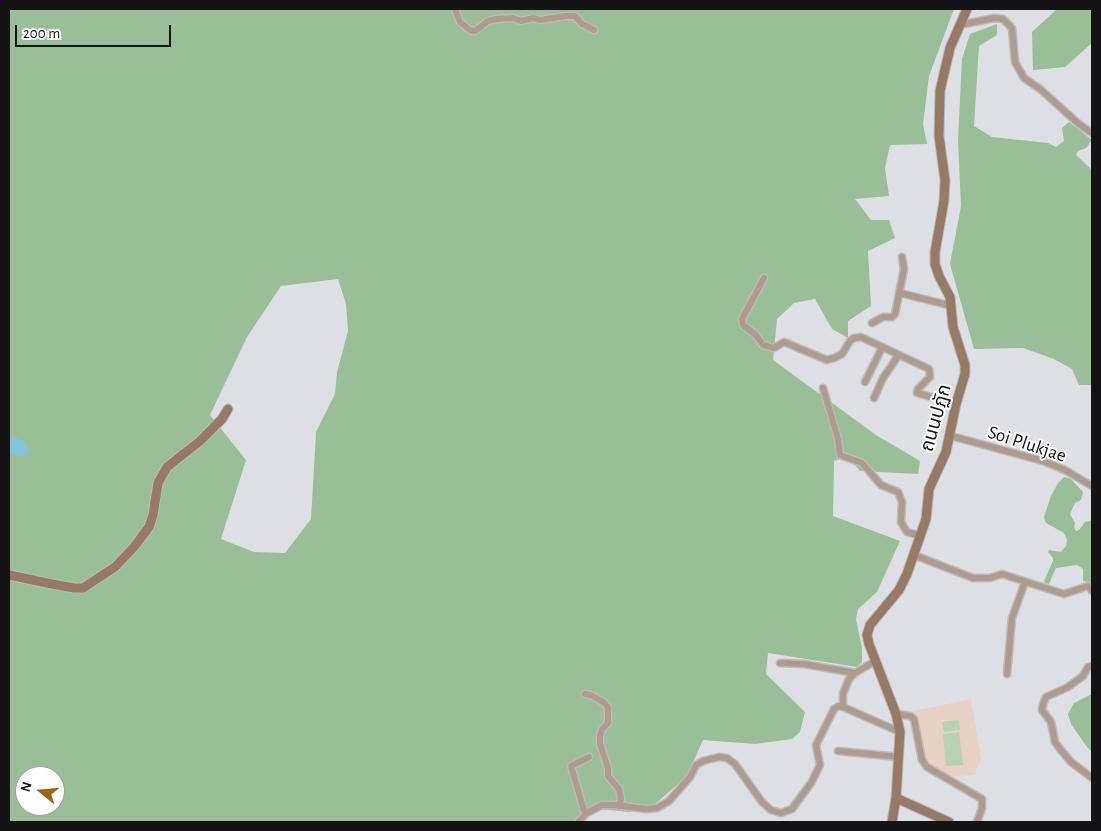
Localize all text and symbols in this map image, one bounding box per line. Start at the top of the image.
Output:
scale bar [18,15,174,47]
text: 200 m [23,26,60,41]
street label: ถนนปฏัก [916,382,956,454]
street label: Soi Plukjae [985,421,1069,467]
north arrow [15,766,65,816]
text: N [18,780,35,794]

